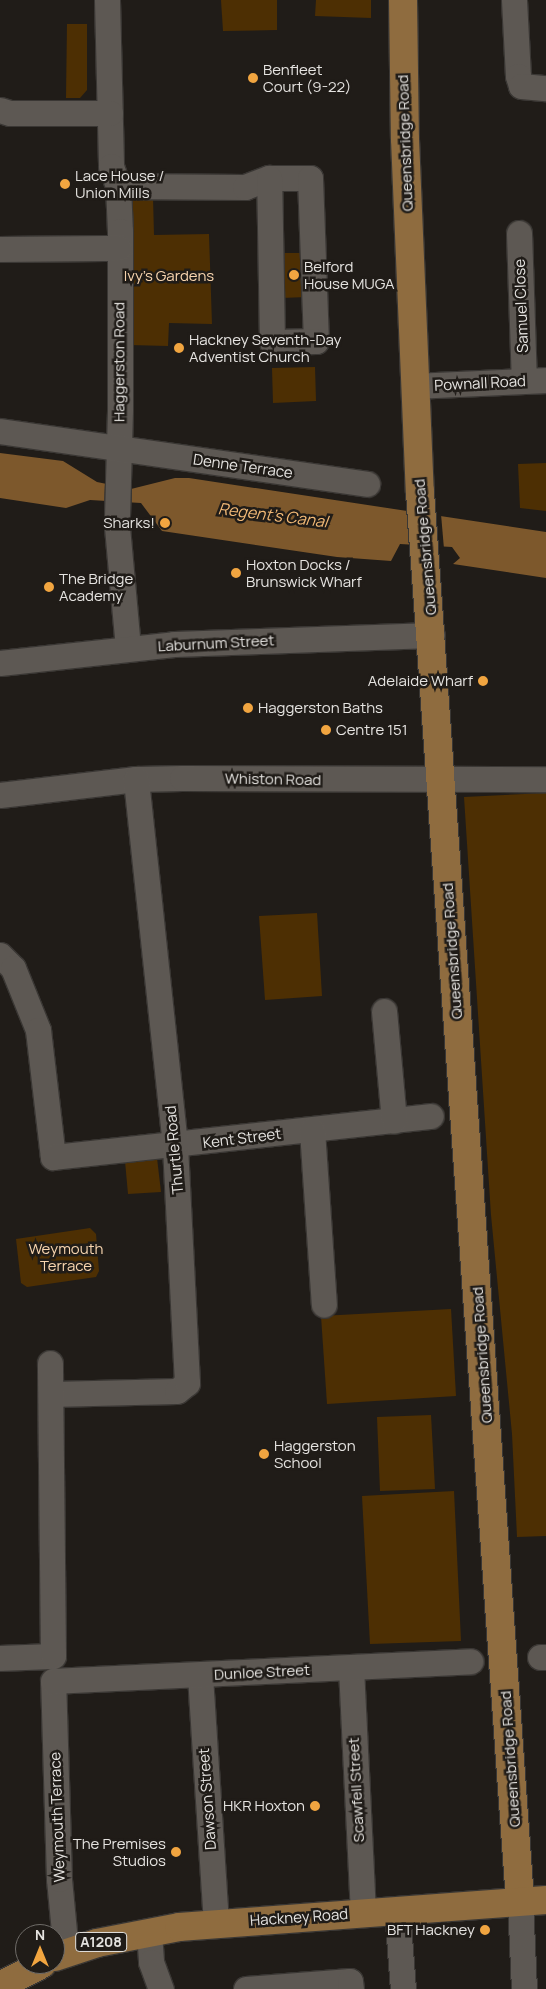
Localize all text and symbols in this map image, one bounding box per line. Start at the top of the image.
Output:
place label: Benfleet Court (9-22) [263,60,351,95]
marker: Benfleet Court (9-22) [247,72,259,84]
street label: Queensbridge Road [394,74,416,212]
place label: Lace House / Union Mills [75,166,164,201]
marker: Lace House / Union Mills [59,178,71,190]
place label: Belford House MUGA [304,257,395,292]
street label: Samuel Close [510,259,532,353]
park label: Ivy's Gardens [124,267,214,285]
marker: Belford House MUGA [288,269,300,281]
street label: Haggerston Road [110,302,128,422]
place label: Hackney Seventh-Day Adventist Church [189,330,341,365]
marker: Hackney Seventh-Day Adventist Church [173,342,185,354]
street label: Pownall Road [434,372,526,394]
street label: Denne Terrace [192,450,294,482]
street label: Queensbridge Road [410,478,440,616]
water label: Regent's Canal [217,499,329,531]
place label: Sharks! [103,514,155,532]
marker: Sharks! [159,517,171,529]
place label: Hoxton Docks / Brunswick Wharf [246,555,362,590]
marker: Hoxton Docks / Brunswick Wharf [230,567,242,579]
place label: The Bridge Academy [59,569,133,604]
marker: The Bridge Academy [43,581,55,593]
street label: Laburnum Street [157,631,275,655]
place label: Adelaide Wharf [368,672,473,690]
marker: Adelaide Wharf [477,675,489,687]
place label: Haggerston Baths [258,699,383,717]
marker: Haggerston Baths [242,702,254,714]
place label: Centre 151 [336,721,408,739]
marker: Centre 151 [320,724,332,736]
street label: Whiston Road [225,769,321,789]
street label: Queensbridge Road [438,882,466,1020]
street label: Thurtle Road [161,1105,187,1195]
street label: Kent Street [202,1124,282,1152]
park label: Weymouth Terrace [28,1239,104,1274]
street label: Queensbridge Road [468,1286,496,1424]
place label: Haggerston School [274,1436,356,1471]
marker: Haggerston School [258,1448,270,1460]
street label: Dunloe Street [214,1660,310,1684]
street label: Queensbridge Road [496,1690,524,1828]
street label: Scawfell Street [344,1737,368,1843]
street label: Dawson Street [194,1747,220,1851]
street label: Weymouth Terrace [46,1752,68,1882]
place label: HKR Hoxton [223,1797,305,1815]
marker: HKR Hoxton [309,1800,321,1812]
place label: The Premises Studios [73,1834,166,1869]
marker: The Premises Studios [170,1846,182,1858]
street label: Hackney Road [249,1905,349,1929]
place label: BFT Hackney [387,1921,475,1939]
north arrow [15,1924,65,1974]
marker: BFT Hackney [479,1924,491,1936]
text: N [35,1925,45,1944]
road number: A1208 [75,1930,127,1954]

